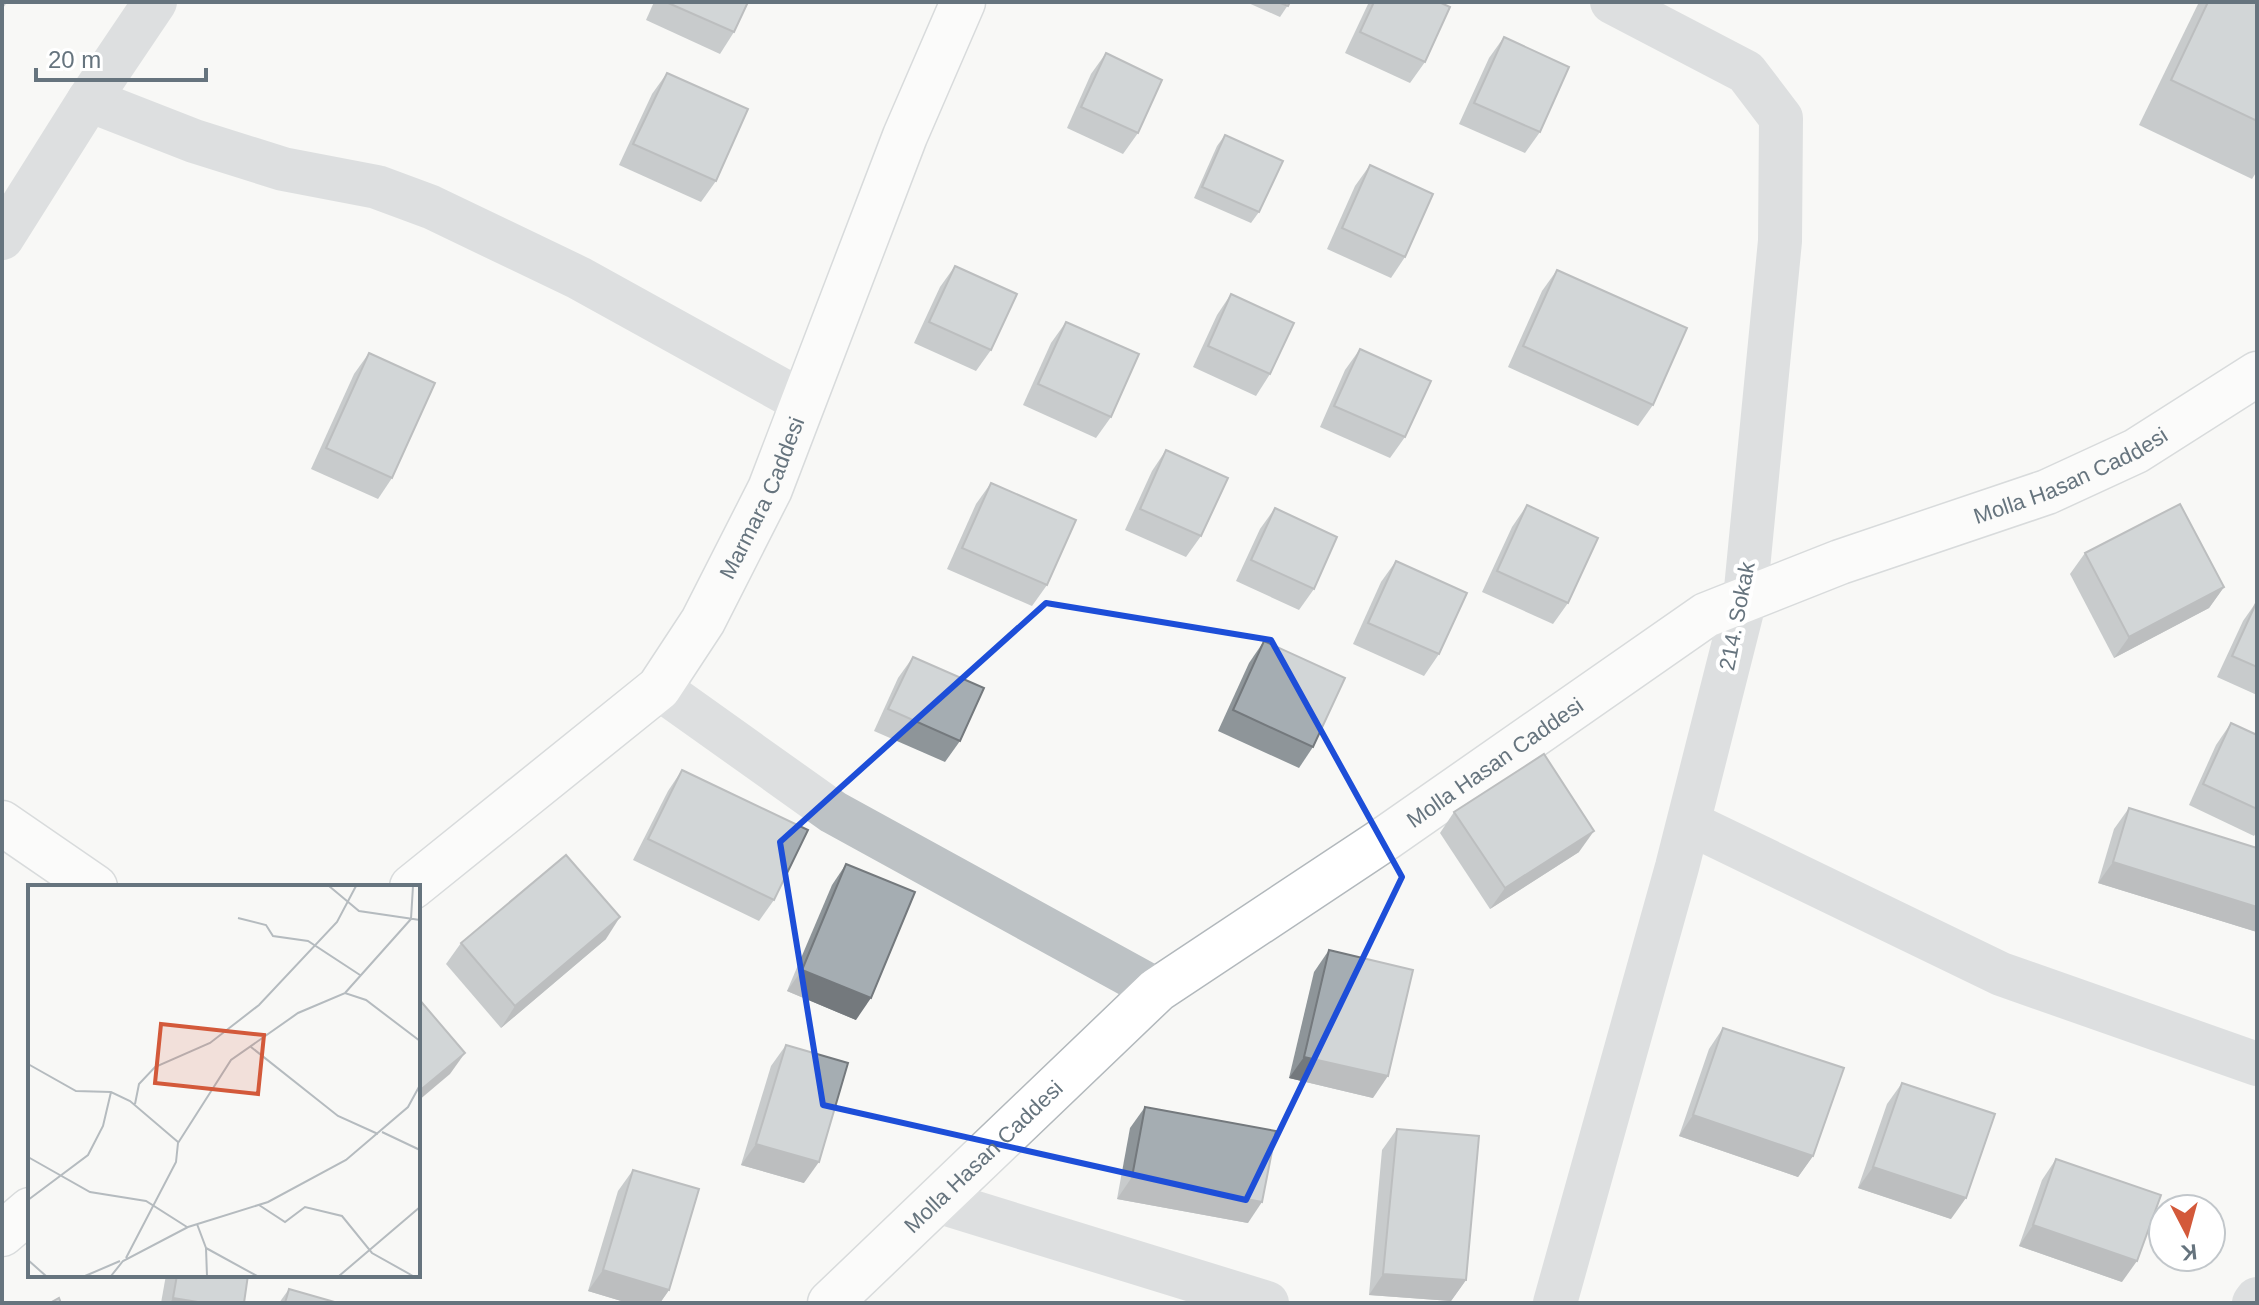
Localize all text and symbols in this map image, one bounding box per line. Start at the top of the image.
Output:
scale bar [36,32,206,82]
text: 20 m [48,46,101,73]
street label: Marmara Caddesi [714,413,809,583]
street label: Molla Hasan Caddesi [1970,422,2172,528]
street label: 214. Sokak [1714,559,1760,672]
street label: Molla Hasan Caddesi [1402,692,1588,832]
inset map [28,885,420,1277]
street label: Molla Hasan Caddesi [899,1075,1067,1238]
north arrow [2147,1193,2227,1273]
text: K [2180,1239,2198,1266]

